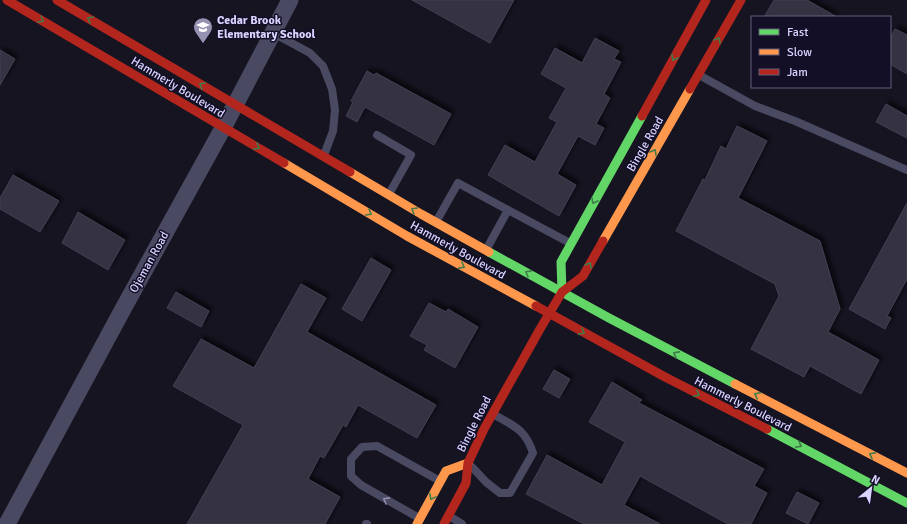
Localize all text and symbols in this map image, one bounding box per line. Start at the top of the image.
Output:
place label: Cedar Brook Elementary School [217,13,316,42]
one-way arrow [37,15,44,22]
school or university icon: Cedar Brook Elementary School [192,16,214,44]
legend [751,16,891,88]
one-way arrow [87,17,94,24]
text: Fast [787,25,808,40]
one-way arrow [714,36,721,44]
text: Slow [787,45,812,60]
street label: Hammerly Boulevard [128,53,227,121]
one-way arrow [671,54,678,62]
text: Jam [787,65,808,80]
one-way arrow [199,82,206,89]
street label: Bingle Road [624,114,667,174]
one-way arrow [253,143,260,150]
one-way arrow [649,149,656,156]
one-way arrow [592,197,599,204]
one-way arrow [411,207,418,215]
one-way arrow [365,209,372,216]
street label: Hammerly Boulevard [407,218,508,283]
street label: Ojeman Road [126,229,172,296]
one-way arrow [458,261,465,269]
one-way arrow [585,262,592,269]
one-way arrow [524,271,532,278]
one-way arrow [578,328,585,335]
one-way arrow [673,351,681,358]
street label: Hammerly Boulevard [692,373,794,435]
one-way arrow [693,389,700,397]
one-way arrow [754,393,761,400]
street label: Bingle Road [454,394,495,455]
one-way arrow [794,441,802,448]
one-way arrow [869,452,877,460]
north arrow [851,468,891,508]
text: N [869,472,882,487]
one-way arrow [429,493,437,500]
one-way arrow [383,497,390,504]

